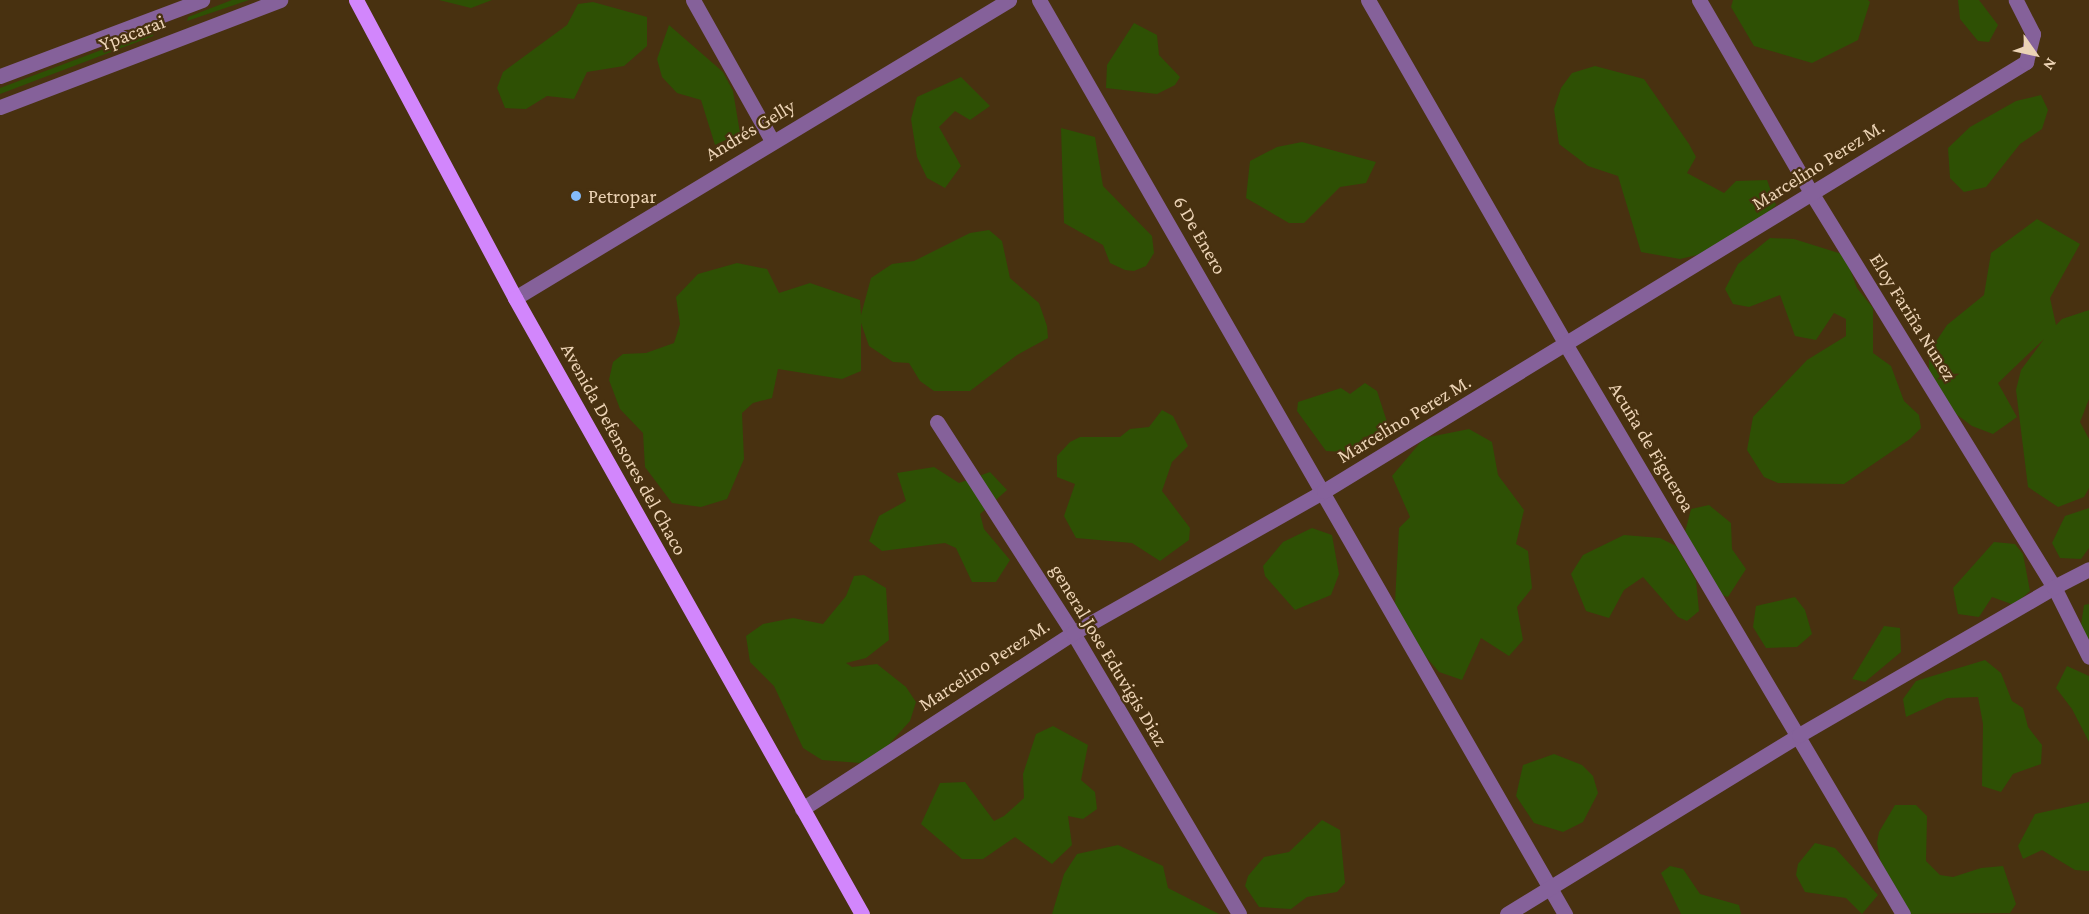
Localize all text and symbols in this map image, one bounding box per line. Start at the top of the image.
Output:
street label: Ypacarai [96,10,168,56]
north arrow [2005,24,2065,84]
text: N [2040,55,2060,74]
street label: Andrés Gelly [701,94,799,166]
street label: Marcelino Perez M. [1747,115,1889,215]
place label: Petropar [588,184,657,208]
marker: Petropar [569,189,583,203]
street label: 6 De Enero [1168,191,1232,279]
street label: Eloy Fariña Nunez [1864,249,1962,385]
street label: Avenida Defensores del Chaco [556,339,692,559]
street label: Marcelino Perez M. [1333,370,1475,468]
street label: Acuña de Figueroa [1604,378,1700,516]
street label: general Jose Eduvigis Diaz [1045,560,1173,750]
street label: Marcelino Perez M. [914,614,1054,716]

